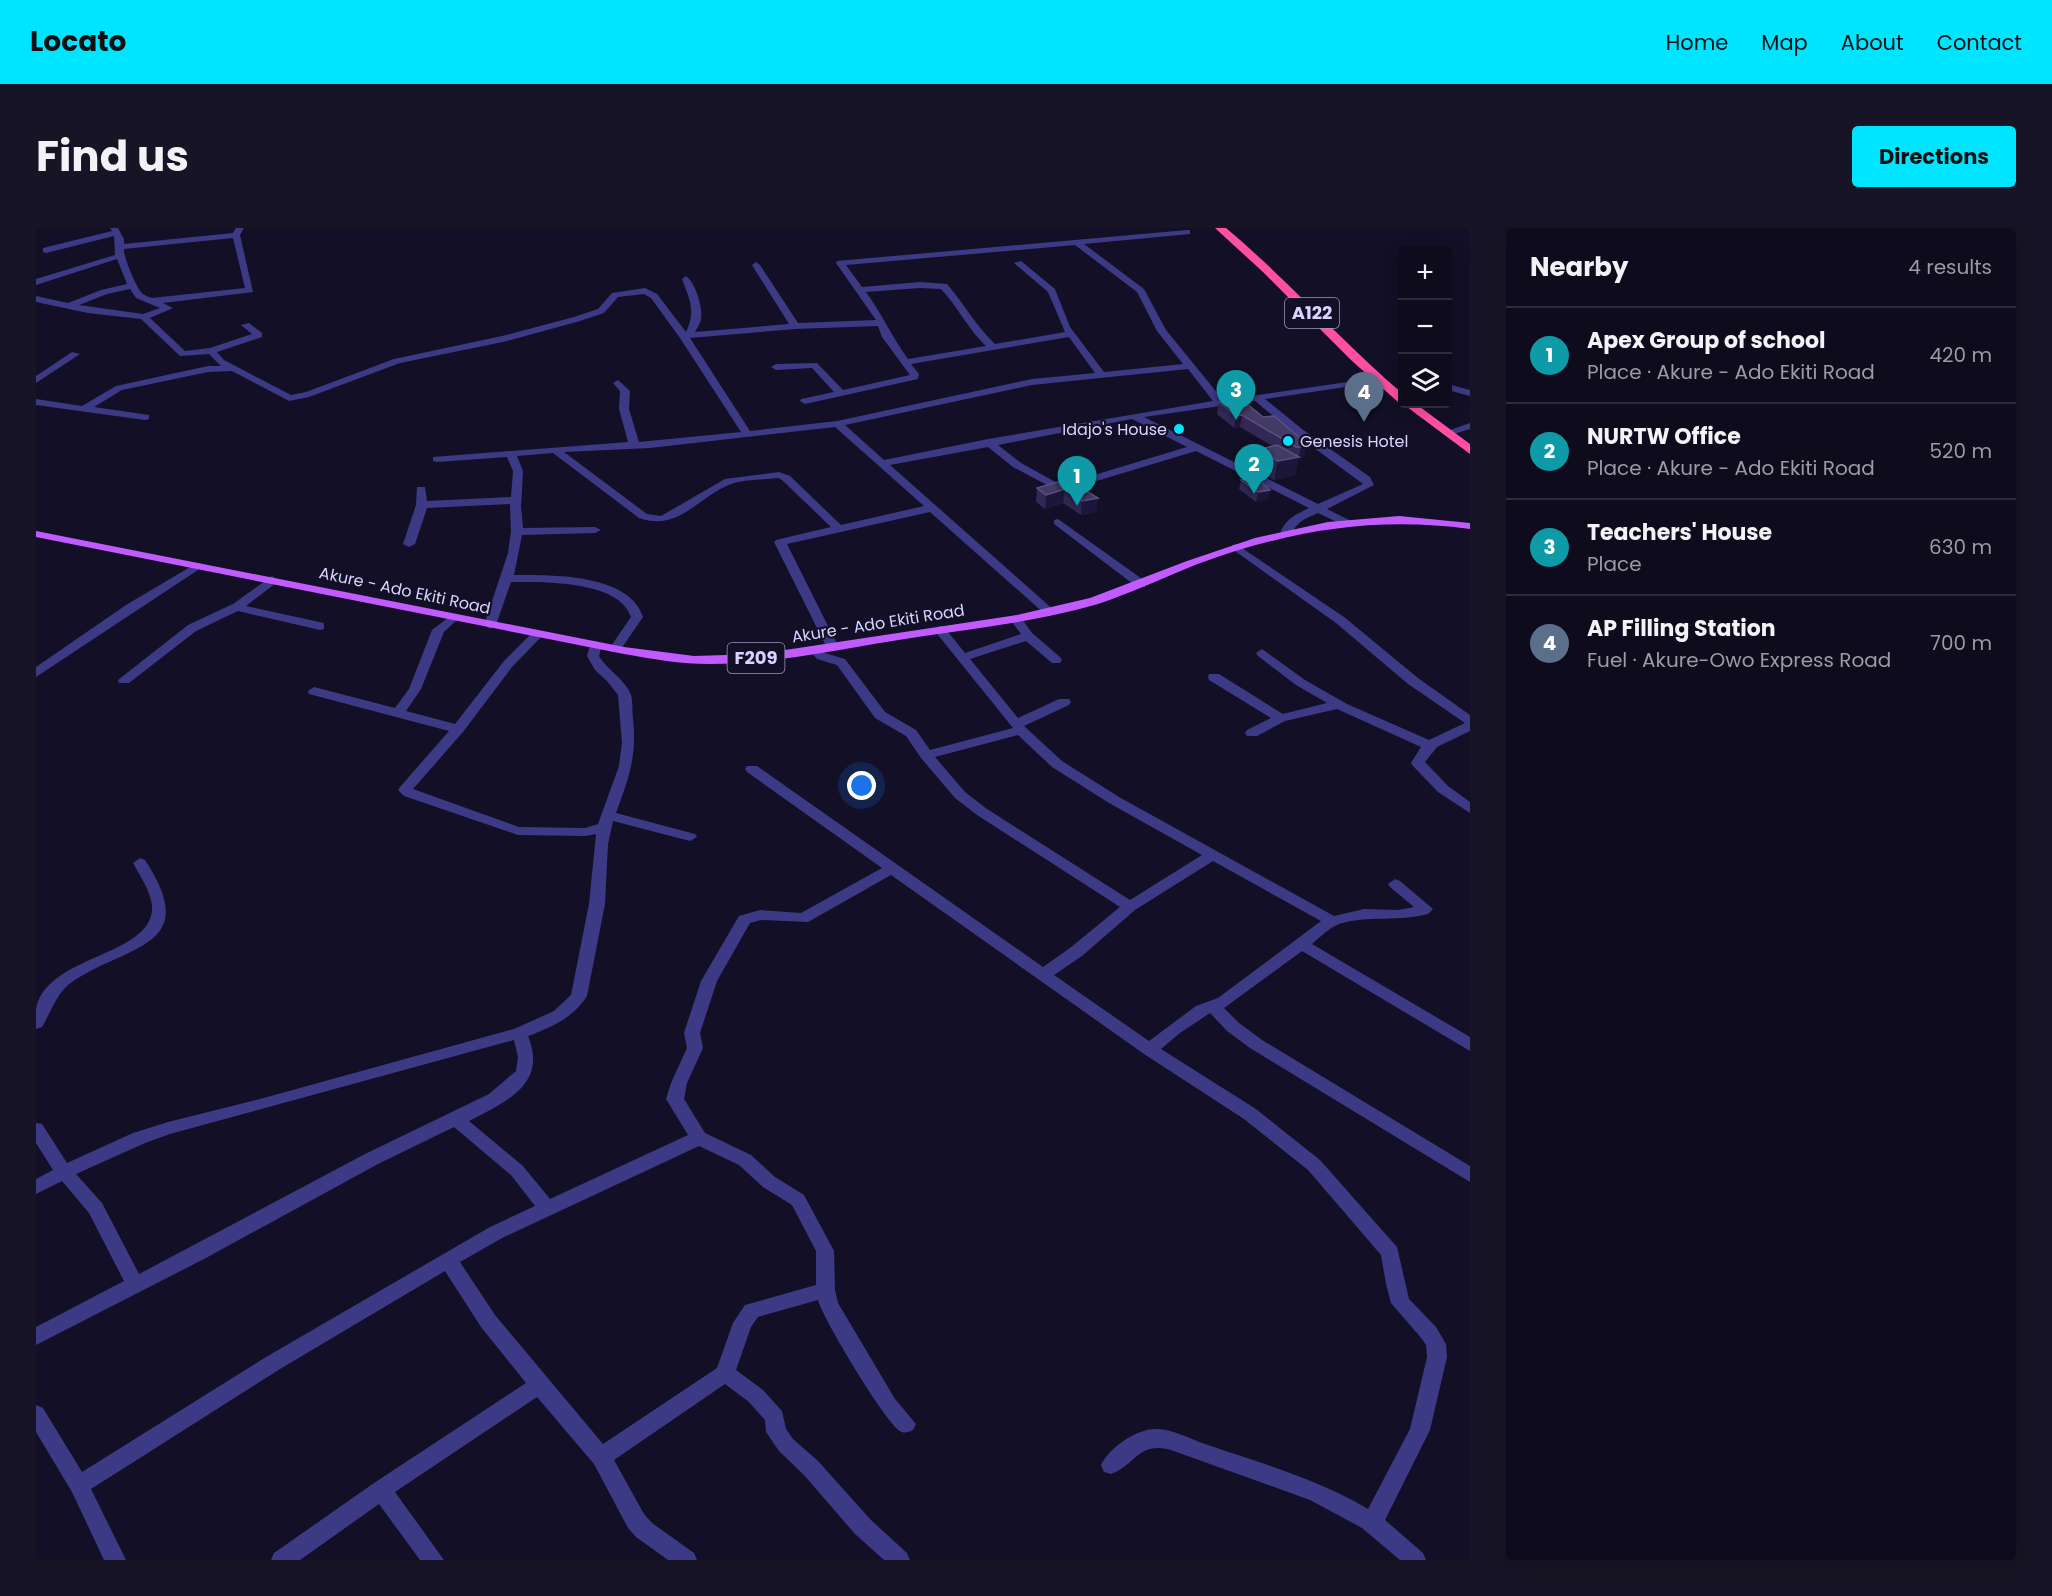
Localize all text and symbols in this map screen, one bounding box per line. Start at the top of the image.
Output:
text: Locato [30,22,126,61]
text: Home [1666,28,1728,57]
text: Map [1761,28,1808,57]
text: About [1841,28,1904,57]
text: Contact [1937,28,2022,57]
button: Directions [1852,126,2016,187]
text: Find us [36,127,189,186]
map controls [1398,246,1452,408]
button: + [1398,246,1452,300]
text: Nearby [1530,249,1628,285]
text: 4 results [1908,253,1992,281]
road number: A122 [1285,298,1339,328]
button: − [1398,300,1452,354]
text: Apex Group of school [1587,325,1825,356]
text: 1 [1546,341,1553,369]
text: 420 m [1929,341,1992,369]
button: layers [1398,354,1452,408]
text: Place · Akure - Ado Ekiti Road [1587,358,1875,386]
pin: 3 [1216,370,1256,420]
pin: 4 [1344,372,1384,422]
place label: Idajo's House [1062,418,1167,441]
text: NURTW Office [1587,421,1741,452]
marker: Idajo's House [1172,422,1186,436]
place label: Genesis Hotel [1300,430,1408,453]
marker: Genesis Hotel [1281,434,1295,448]
text: 2 [1544,437,1555,465]
text: 520 m [1929,437,1992,465]
pin: 2 [1234,444,1274,494]
text: Place · Akure - Ado Ekiti Road [1587,454,1875,482]
pin: 1 [1058,456,1096,506]
text: Teachers' House [1587,517,1772,548]
text: 3 [1543,533,1556,561]
text: 630 m [1929,533,1992,561]
text: Place [1587,550,1642,578]
street label: Akure - Ado Ekiti Road [317,561,493,620]
street label: Akure - Ado Ekiti Road [790,598,966,649]
text: AP Filling Station [1587,613,1776,644]
text: 4 [1543,629,1556,657]
text: 700 m [1930,629,1992,657]
road number: F209 [728,643,784,673]
text: Fuel · Akure-Owo Express Road [1587,646,1891,674]
your location [847,771,876,800]

